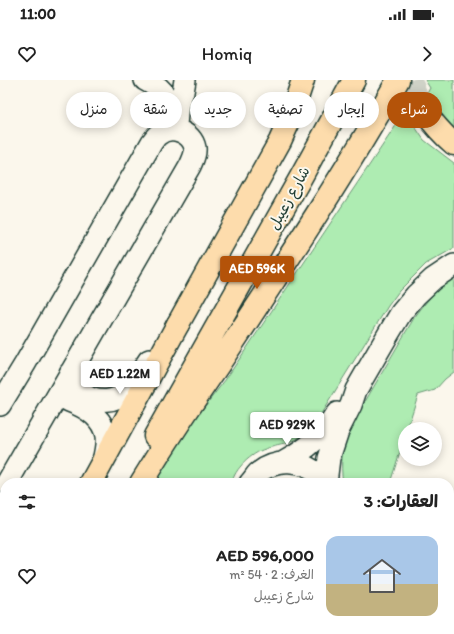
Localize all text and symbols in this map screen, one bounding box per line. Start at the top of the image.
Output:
text: 11:00 [20,5,56,23]
icon: heart [16,43,38,65]
text: Homiq [202,43,252,65]
icon: forward [416,43,438,65]
chip: منزل [66,92,122,128]
chip: شقة [130,92,182,128]
chip: جديد [190,92,246,128]
chip: تصفية [254,92,316,128]
chip: إيجار [324,92,379,128]
chip: شراء [387,92,442,128]
street label: شارع زعيبل [264,163,315,233]
pin: AED 596K [216,256,298,290]
text: AED 596K [229,261,285,276]
pin: AED 1.22M [74,361,166,395]
text: AED 1.22M [90,366,150,381]
pin: AED 929K [246,412,328,446]
text: AED 929K [259,417,315,432]
map controls [398,422,442,466]
button: layers [398,422,442,466]
icon: filters [16,491,38,513]
text: العقارات: 3 [364,491,438,511]
text: AED 596,000 [216,545,314,565]
icon: home [358,552,406,600]
icon: heart [16,565,38,587]
text: الغرف: 2 · 54 m² [230,567,314,582]
text: شارع زعيبل [254,588,314,603]

